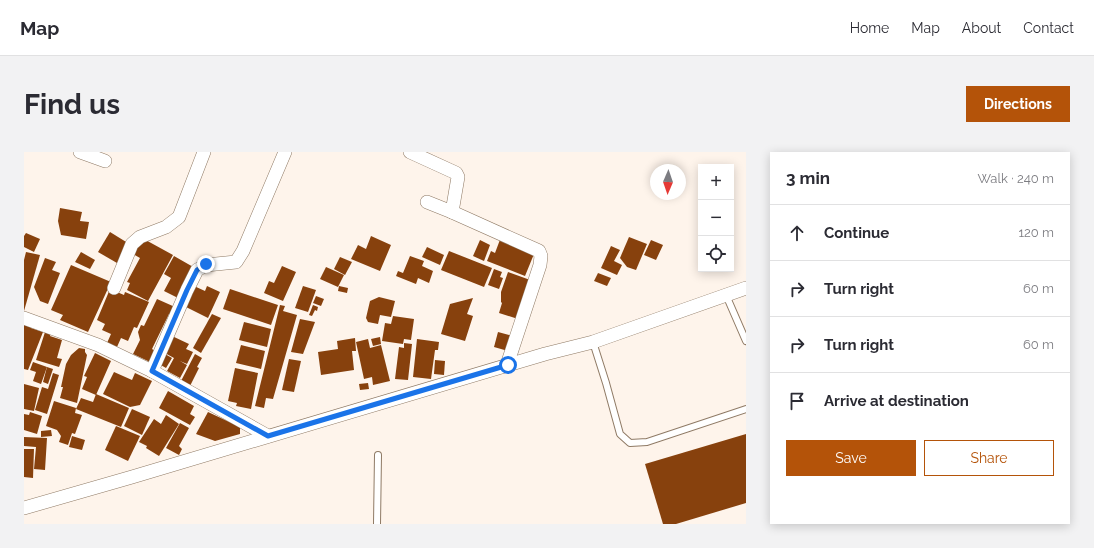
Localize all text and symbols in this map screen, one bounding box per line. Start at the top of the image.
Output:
text: Map [20,17,59,39]
text: Home [850,20,889,36]
text: Map [911,20,940,36]
text: About [962,20,1001,36]
text: Contact [1023,20,1074,36]
button: Directions [966,86,1070,122]
text: Find us [24,88,120,121]
north arrow [650,164,686,200]
map controls [698,164,734,272]
button: + [698,164,734,200]
text: 3 min [786,168,830,188]
text: Walk · 240 m [977,171,1054,186]
button: − [698,200,734,236]
icon: ahead [786,222,808,244]
text: Continue [824,224,889,242]
text: 120 m [1018,225,1054,240]
button: locate [698,236,734,272]
route end [197,255,215,273]
icon: right [786,278,808,300]
text: Turn right [824,280,894,298]
text: 60 m [1023,281,1054,296]
icon: right [786,334,808,356]
text: Turn right [824,336,894,354]
text: 60 m [1023,337,1054,352]
route start [499,356,517,374]
icon: arrive [786,390,808,412]
text: Arrive at destination [824,392,969,410]
button: Save [786,440,916,476]
button: Share [924,440,1054,476]

